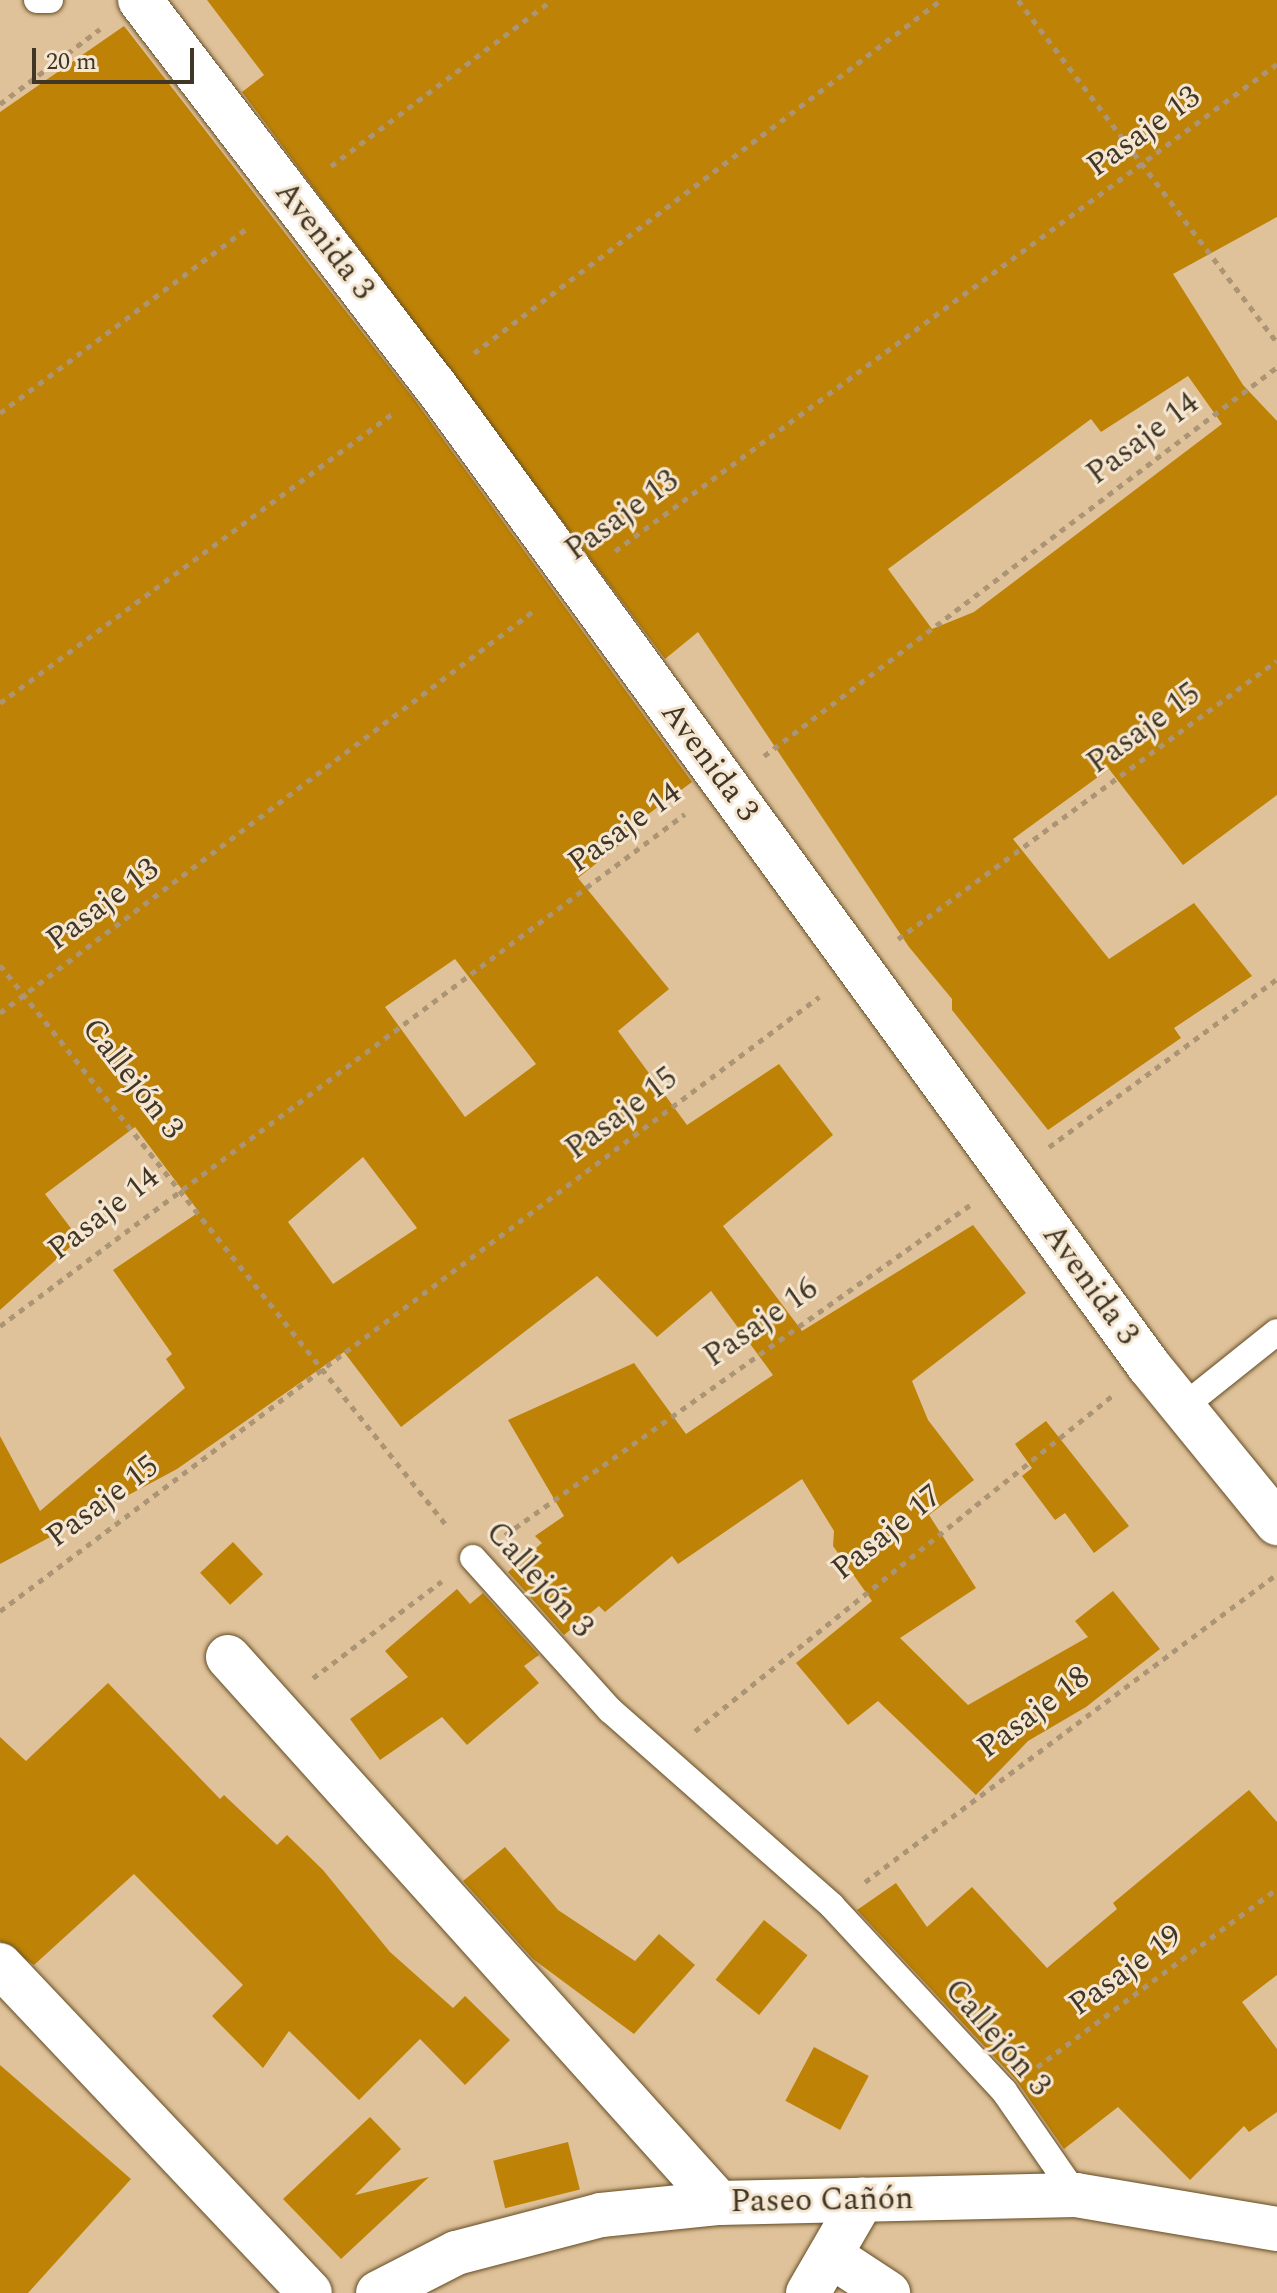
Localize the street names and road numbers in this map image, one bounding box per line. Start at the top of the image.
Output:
street label: Pasaje 13 [1080,78,1208,186]
street label: Avenida 3 [266,174,382,308]
street label: Pasaje 14 [1079,384,1207,494]
street label: Pasaje 13 [558,462,686,570]
street label: Pasaje 15 [1080,675,1208,783]
street label: Avenida 3 [652,695,766,829]
street label: Pasaje 14 [561,774,689,882]
street label: Pasaje 13 [39,850,167,960]
street label: Callejón 3 [73,1011,191,1147]
street label: Pasaje 15 [558,1059,686,1169]
street label: Pasaje 14 [41,1159,167,1269]
street label: Avenida 3 [1033,1217,1147,1353]
street label: Pasaje 16 [697,1270,825,1376]
street label: Pasaje 15 [39,1447,167,1557]
street label: Pasaje 17 [824,1477,950,1589]
street label: Callejón 3 [477,1514,601,1646]
street label: Pasaje 18 [970,1658,1098,1768]
street label: Pasaje 19 [1062,1917,1190,2025]
street label: Callejón 3 [936,1971,1058,2105]
street label: Paseo Cañón [730,2180,914,2222]

